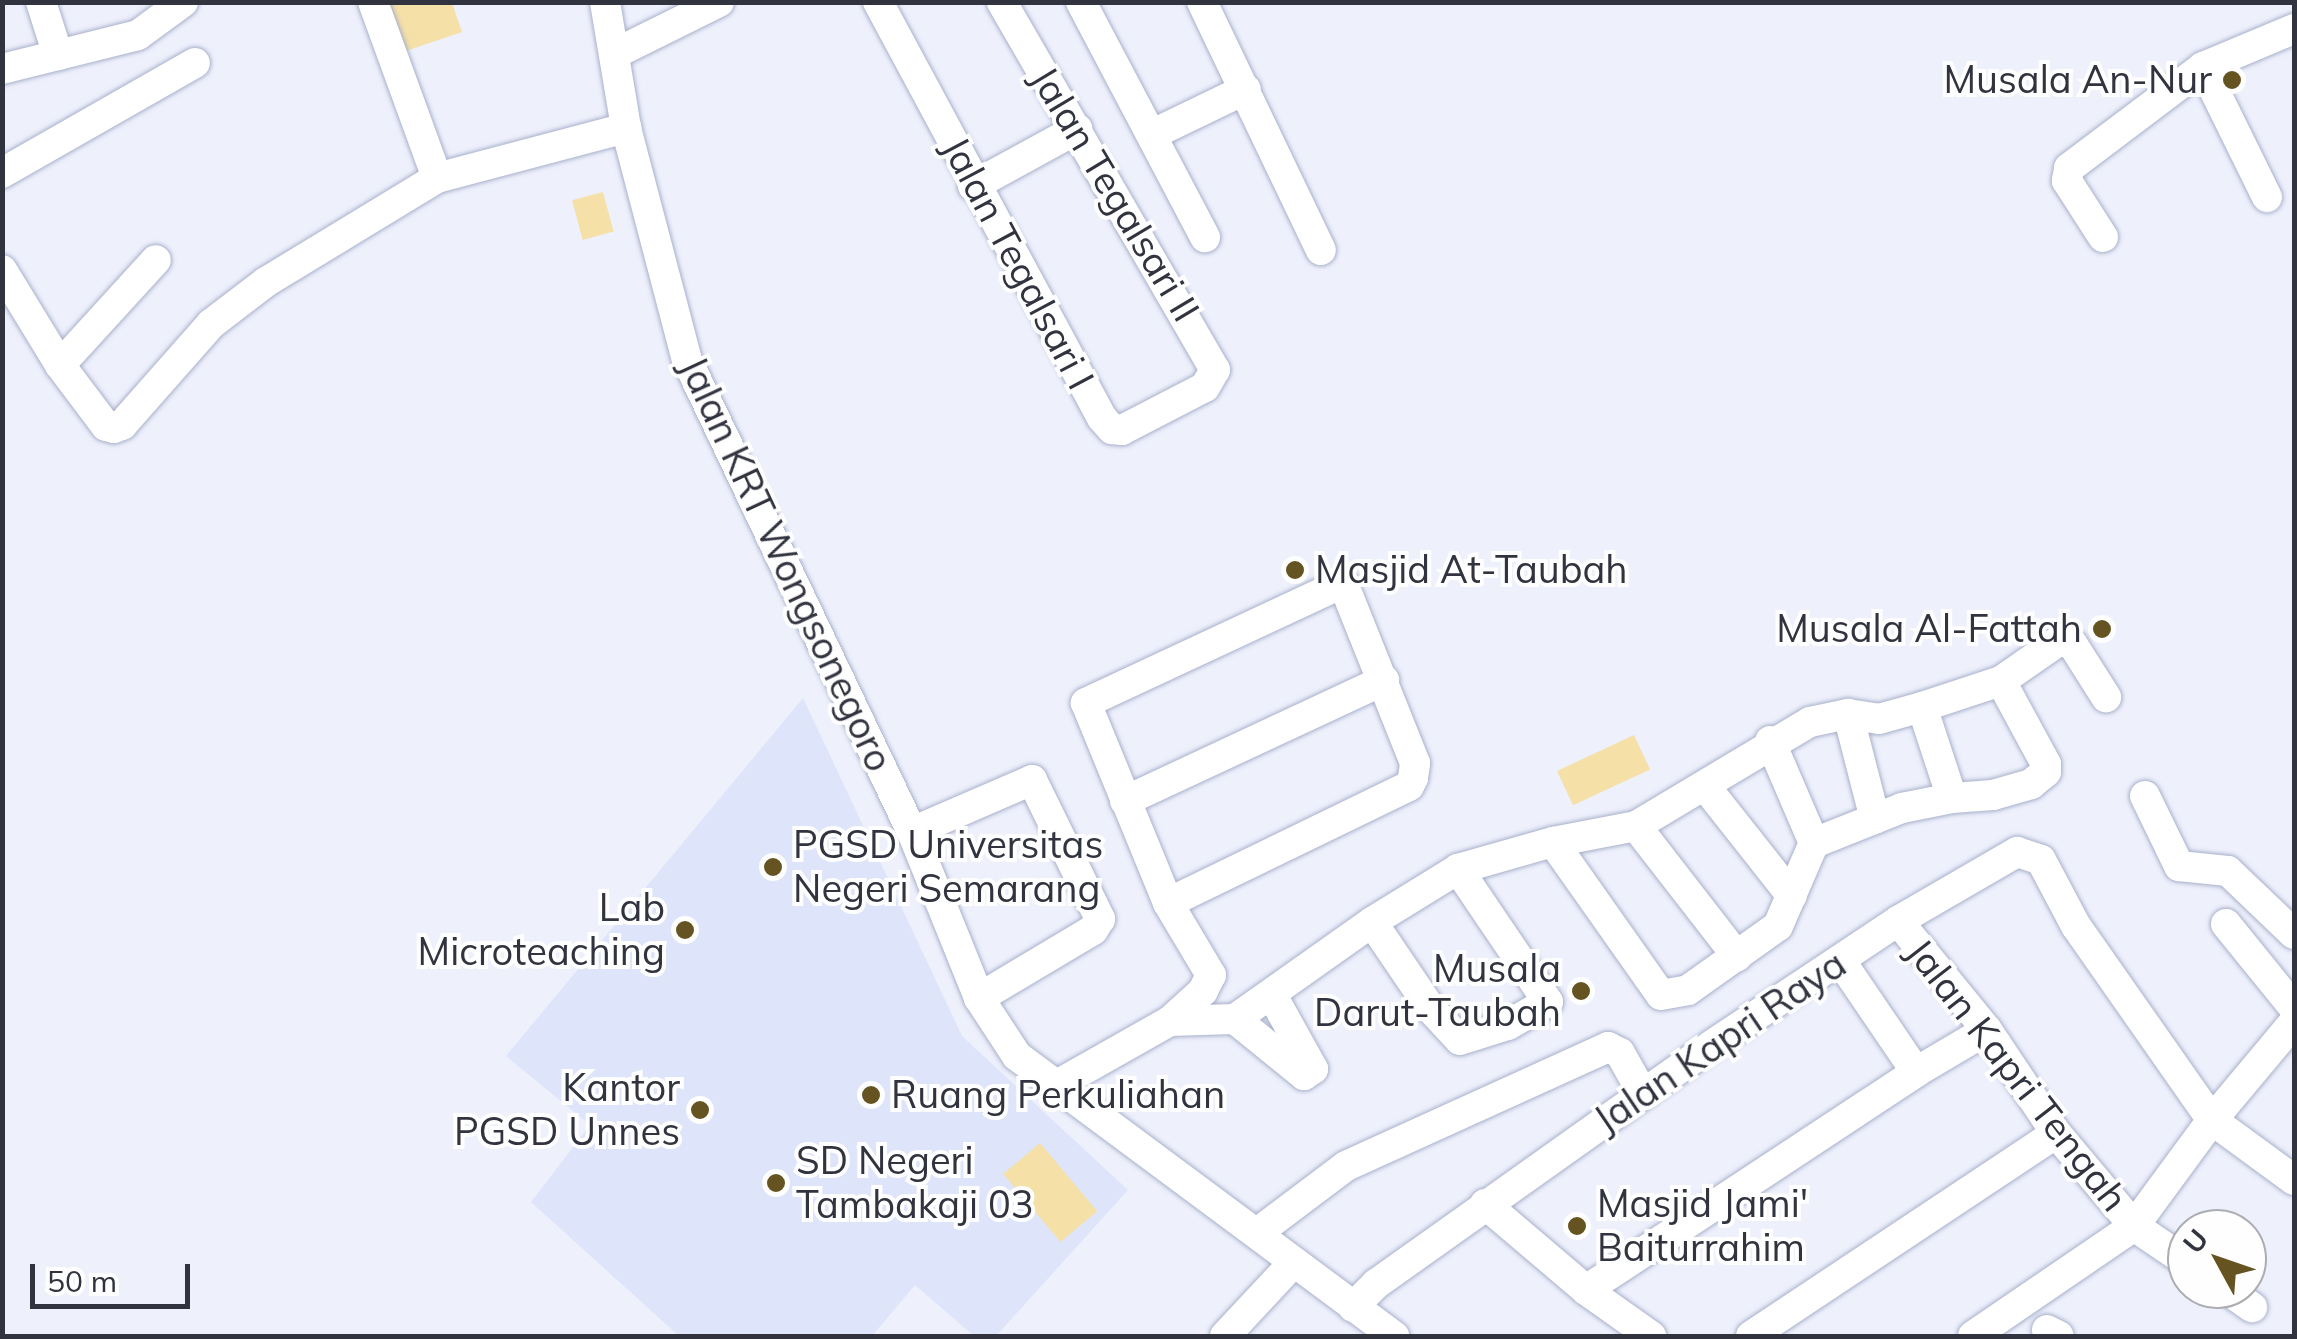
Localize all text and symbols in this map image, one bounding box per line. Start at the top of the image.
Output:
place label: Musala An-Nur [1943,57,2212,103]
street label: Jalan Tegalsari II [1021,58,1209,330]
marker: Musala An-Nur [2221,69,2243,91]
street label: Jalan Tegalsari I [932,129,1104,397]
street label: Jalan KRT Wongsonegoro [670,350,902,778]
place label: Masjid At-Taubah [1315,547,1628,593]
marker: Masjid At-Taubah [1284,559,1306,581]
place label: Musala Al-Fattah [1776,606,2082,652]
marker: Musala Al-Fattah [2091,618,2113,640]
place label: PGSD Universitas Negeri Semarang [793,822,1103,912]
marker: PGSD Universitas Negeri Semarang [762,856,784,878]
place label: Lab Microteaching [418,885,665,974]
marker: Lab Microteaching [674,919,696,941]
street label: Jalan Kapri Tengah [1897,930,2137,1220]
street label: Jalan Kapri Raya [1586,941,1854,1143]
place label: Musala Darut-Taubah [1314,946,1561,1036]
marker: Musala Darut-Taubah [1570,980,1592,1002]
place label: Kantor PGSD Unnes [454,1065,680,1154]
place label: Ruang Perkuliahan [891,1072,1225,1118]
marker: Ruang Perkuliahan [860,1084,882,1106]
marker: Kantor PGSD Unnes [689,1099,711,1121]
place label: SD Negeri Tambakaji 03 [796,1138,1034,1228]
marker: SD Negeri Tambakaji 03 [765,1172,787,1194]
place label: Masjid Jami' Baiturrahim [1597,1181,1808,1270]
north arrow [2167,1209,2267,1309]
marker: Masjid Jami' Baiturrahim [1566,1215,1588,1237]
text: U [2175,1221,2215,1260]
scale bar [35,1244,195,1306]
text: 50 m [47,1262,117,1300]

